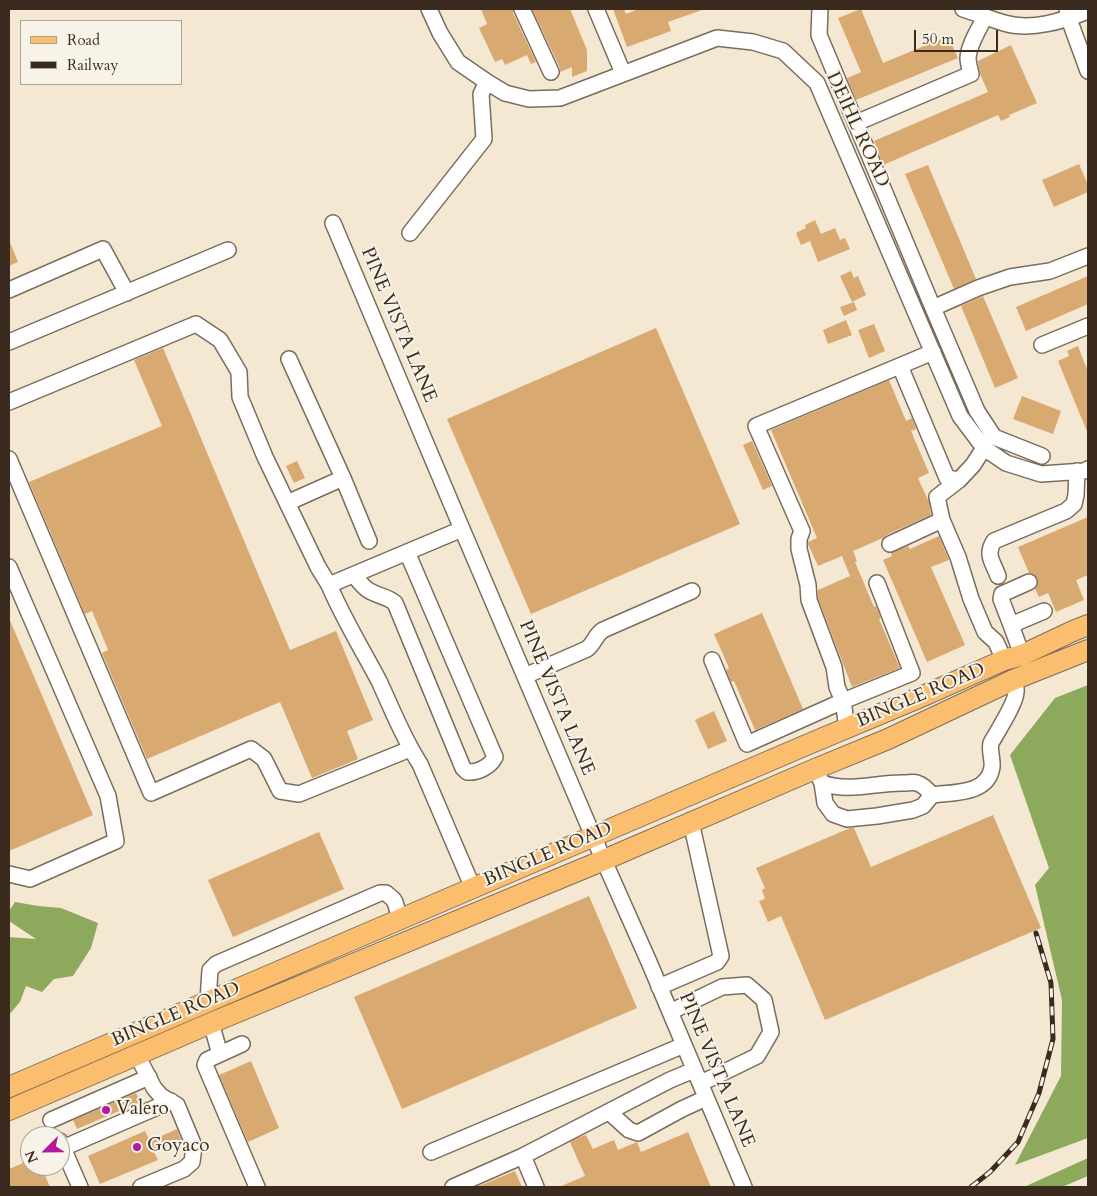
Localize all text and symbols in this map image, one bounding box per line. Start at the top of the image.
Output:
legend [20,20,182,85]
scale bar [917,20,1001,52]
text: 50 m [922,29,954,49]
text: Road [67,30,100,50]
text: Railway [67,55,118,75]
street label: DEIHL ROAD [820,69,894,191]
street label: PINE VISTA LANE [355,244,441,406]
street label: PINE VISTA LANE [513,617,599,779]
street label: BINGLE ROAD [853,659,989,733]
street label: BINGLE ROAD [480,818,616,892]
street label: BINGLE ROAD [108,978,244,1052]
street label: PINE VISTA LANE [673,989,759,1151]
place label: Valero [116,1099,169,1121]
marker: Valero [100,1104,112,1116]
north arrow [20,1126,70,1176]
place label: Goyaco [147,1136,209,1158]
marker: Goyaco [131,1141,143,1153]
text: N [21,1147,43,1166]

